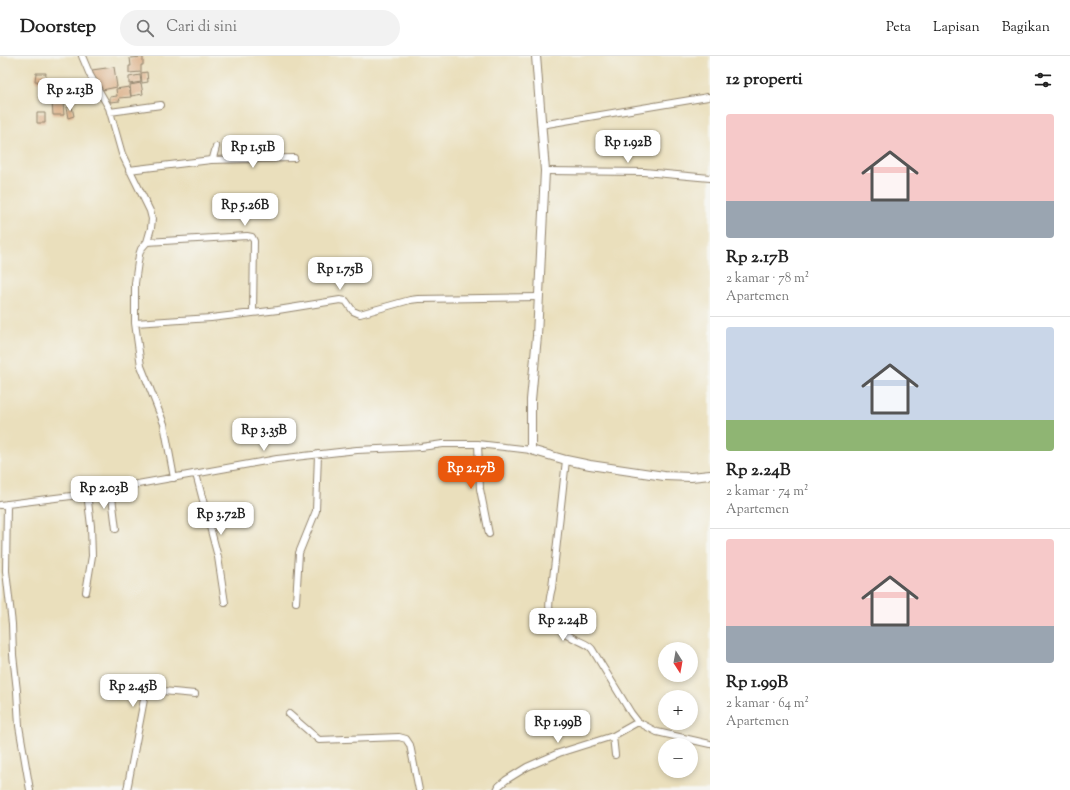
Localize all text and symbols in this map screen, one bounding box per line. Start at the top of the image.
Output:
search box [120,10,400,46]
text: Doorstep [20,14,96,41]
icon: search [134,17,156,39]
text: Cari di sini [166,17,237,38]
text: Peta [886,18,911,38]
text: Lapisan [933,18,980,38]
text: Bagikan [1002,18,1050,38]
text: 12 properti [726,68,803,92]
icon: filters [1032,69,1054,91]
pin: Rp 2.13B [29,78,111,112]
text: Rp 2.13B [47,82,93,100]
pin: Rp 1.92B [587,130,669,164]
text: Rp 1.92B [604,134,652,152]
pin: Rp 1.51B [212,135,294,169]
text: Rp 1.51B [231,139,275,157]
icon: home [854,140,926,212]
pin: Rp 5.26B [204,193,286,227]
text: Rp 5.26B [221,197,269,215]
text: Rp 2.17B [726,246,788,270]
pin: Rp 1.75B [299,257,381,291]
text: Rp 1.75B [317,261,363,279]
text: 2 kamar · 78 m² [726,270,809,288]
text: Apartemen [726,288,789,306]
icon: home [854,353,926,425]
pin: Rp 3.35B [223,418,305,452]
text: Rp 3.35B [241,422,287,440]
pin: Rp 2.17B [430,456,512,490]
text: Rp 2.24B [726,459,791,483]
text: Rp 2.17B [447,460,495,478]
pin: Rp 2.03B [63,476,145,510]
text: Rp 2.03B [80,480,128,498]
text: 2 kamar · 74 m² [726,483,808,501]
text: Apartemen [726,501,789,519]
pin: Rp 3.72B [180,502,262,536]
text: Rp 3.72B [197,506,245,524]
icon: home [854,565,926,637]
pin: Rp 2.24B [522,608,604,642]
text: Rp 2.24B [538,612,588,630]
north arrow [658,642,698,682]
map controls [658,642,698,778]
text: Rp 1.99B [726,671,788,695]
pin: Rp 2.45B [92,674,174,708]
text: Rp 2.45B [109,678,157,696]
button: + [658,690,698,730]
text: 2 kamar · 64 m² [726,695,809,713]
pin: Rp 1.99B [517,710,599,744]
text: Apartemen [726,713,789,731]
text: Rp 1.99B [534,714,582,732]
button: − [658,738,698,778]

